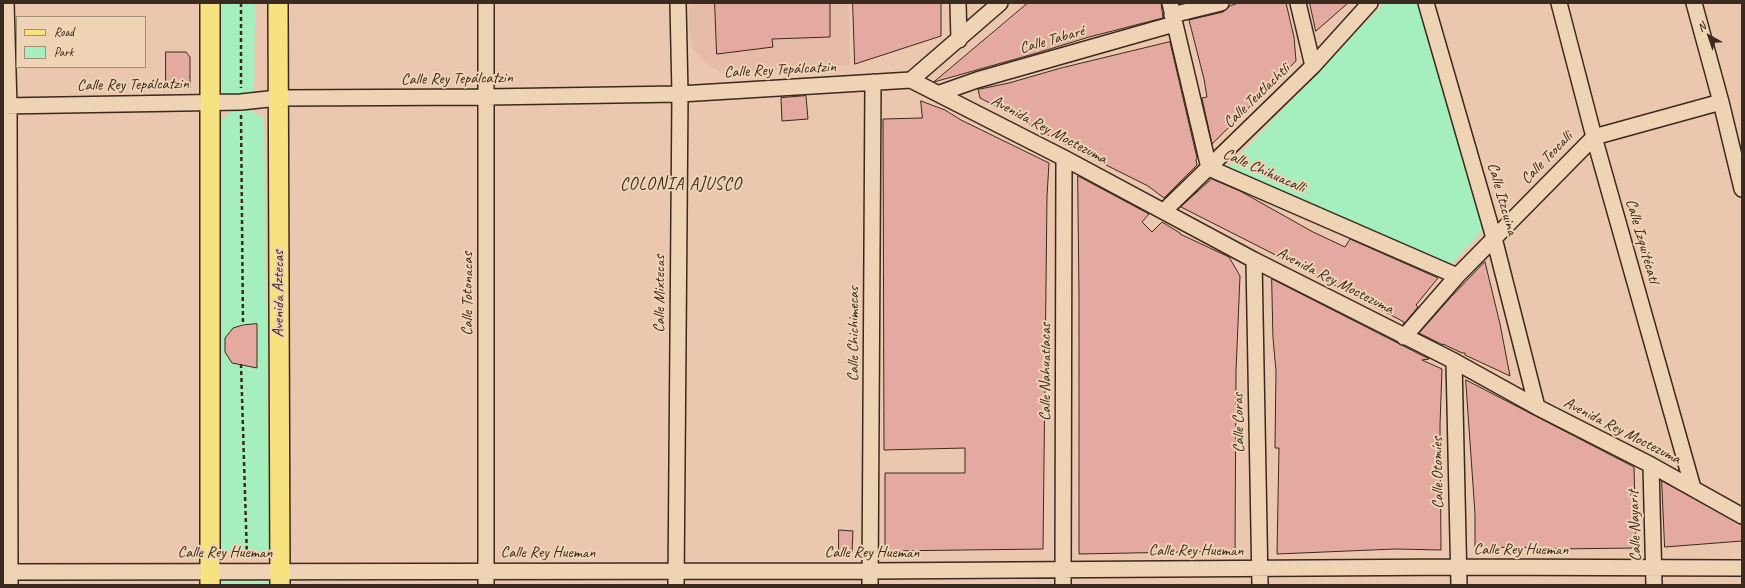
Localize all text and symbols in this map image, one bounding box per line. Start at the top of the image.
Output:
legend [16,16,146,68]
north arrow [1689,16,1729,56]
text: N [1694,19,1708,34]
street label: Calle Tabaré [1018,22,1086,58]
text: Road [54,24,74,40]
text: Park [54,44,73,60]
street label: Calle Rey Tepálcatzin [724,57,836,83]
street label: Calle Teutlachtli [1220,60,1294,132]
street label: Calle Rey Tepálcatzin [401,68,513,90]
street label: Calle Rey Tepálcatzin [77,74,189,96]
street label: Avenida Rey Moctezuma [988,91,1110,169]
street label: Calle Teocalli [1517,127,1577,189]
street label: Calle Chihuacalli [1220,144,1308,198]
street label: Calle Itzcuina [1482,161,1522,237]
district label: COLONIA AJUSCO [621,175,741,195]
street label: Calle Izquitécatl [1621,197,1663,285]
street label: Avenida Rey Moctezuma [1273,243,1397,319]
street label: Avenida Aztecas [269,250,289,338]
street label: Calle Totonacas [458,252,478,336]
street label: Calle Mixtecas [650,255,670,333]
street label: Calle Chichimecas [844,286,864,382]
street label: Calle Nahuatlacas [1036,323,1056,421]
street label: Calle Coras [1229,393,1249,453]
street label: Avenida Rey Moctezuma [1560,393,1684,469]
street label: Calle Otomíes [1428,437,1448,509]
street label: Calle Nayarit [1624,490,1646,562]
street label: Calle Rey Hueman [1474,540,1568,560]
street label: Calle Rey Hueman [1149,541,1243,561]
street label: Calle Rey Hueman [178,543,272,563]
street label: Calle Rey Hueman [501,543,595,563]
street label: Calle Rey Hueman [825,543,919,563]

